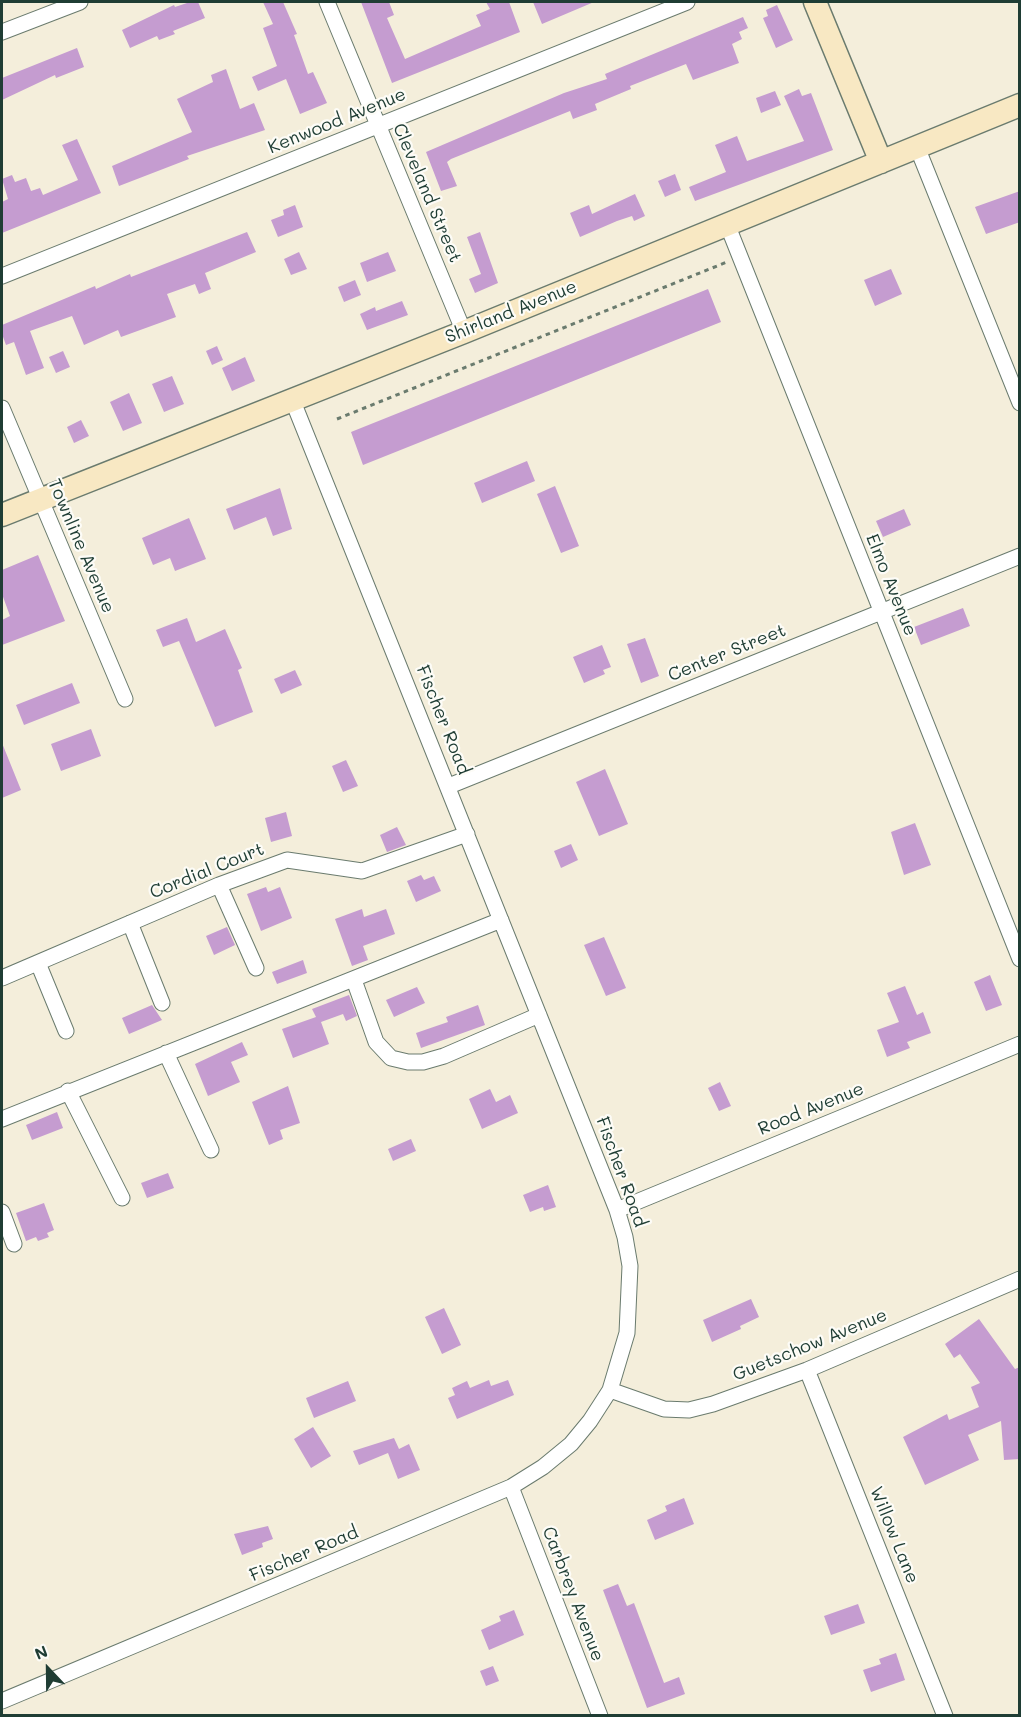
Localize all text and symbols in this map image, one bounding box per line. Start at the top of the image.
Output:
street label: Kenwood Avenue [265,83,409,159]
street label: Cleveland Street [388,120,466,266]
street label: Shirland Avenue [442,276,580,348]
street label: Townline Avenue [43,476,119,616]
street label: Elmo Avenue [861,531,921,639]
street label: Center Street [665,620,789,686]
street label: Fischer Road [411,662,475,778]
street label: Cordial Court [147,838,267,904]
street label: Rood Avenue [755,1078,867,1140]
street label: Fischer Road [591,1114,651,1230]
street label: Guetschow Avenue [730,1304,890,1386]
street label: Willow Lane [865,1483,923,1587]
street label: Fischer Road [246,1521,362,1587]
street label: Carbrey Avenue [537,1524,609,1664]
north arrow [18,1639,78,1699]
text: N [32,1640,51,1664]

